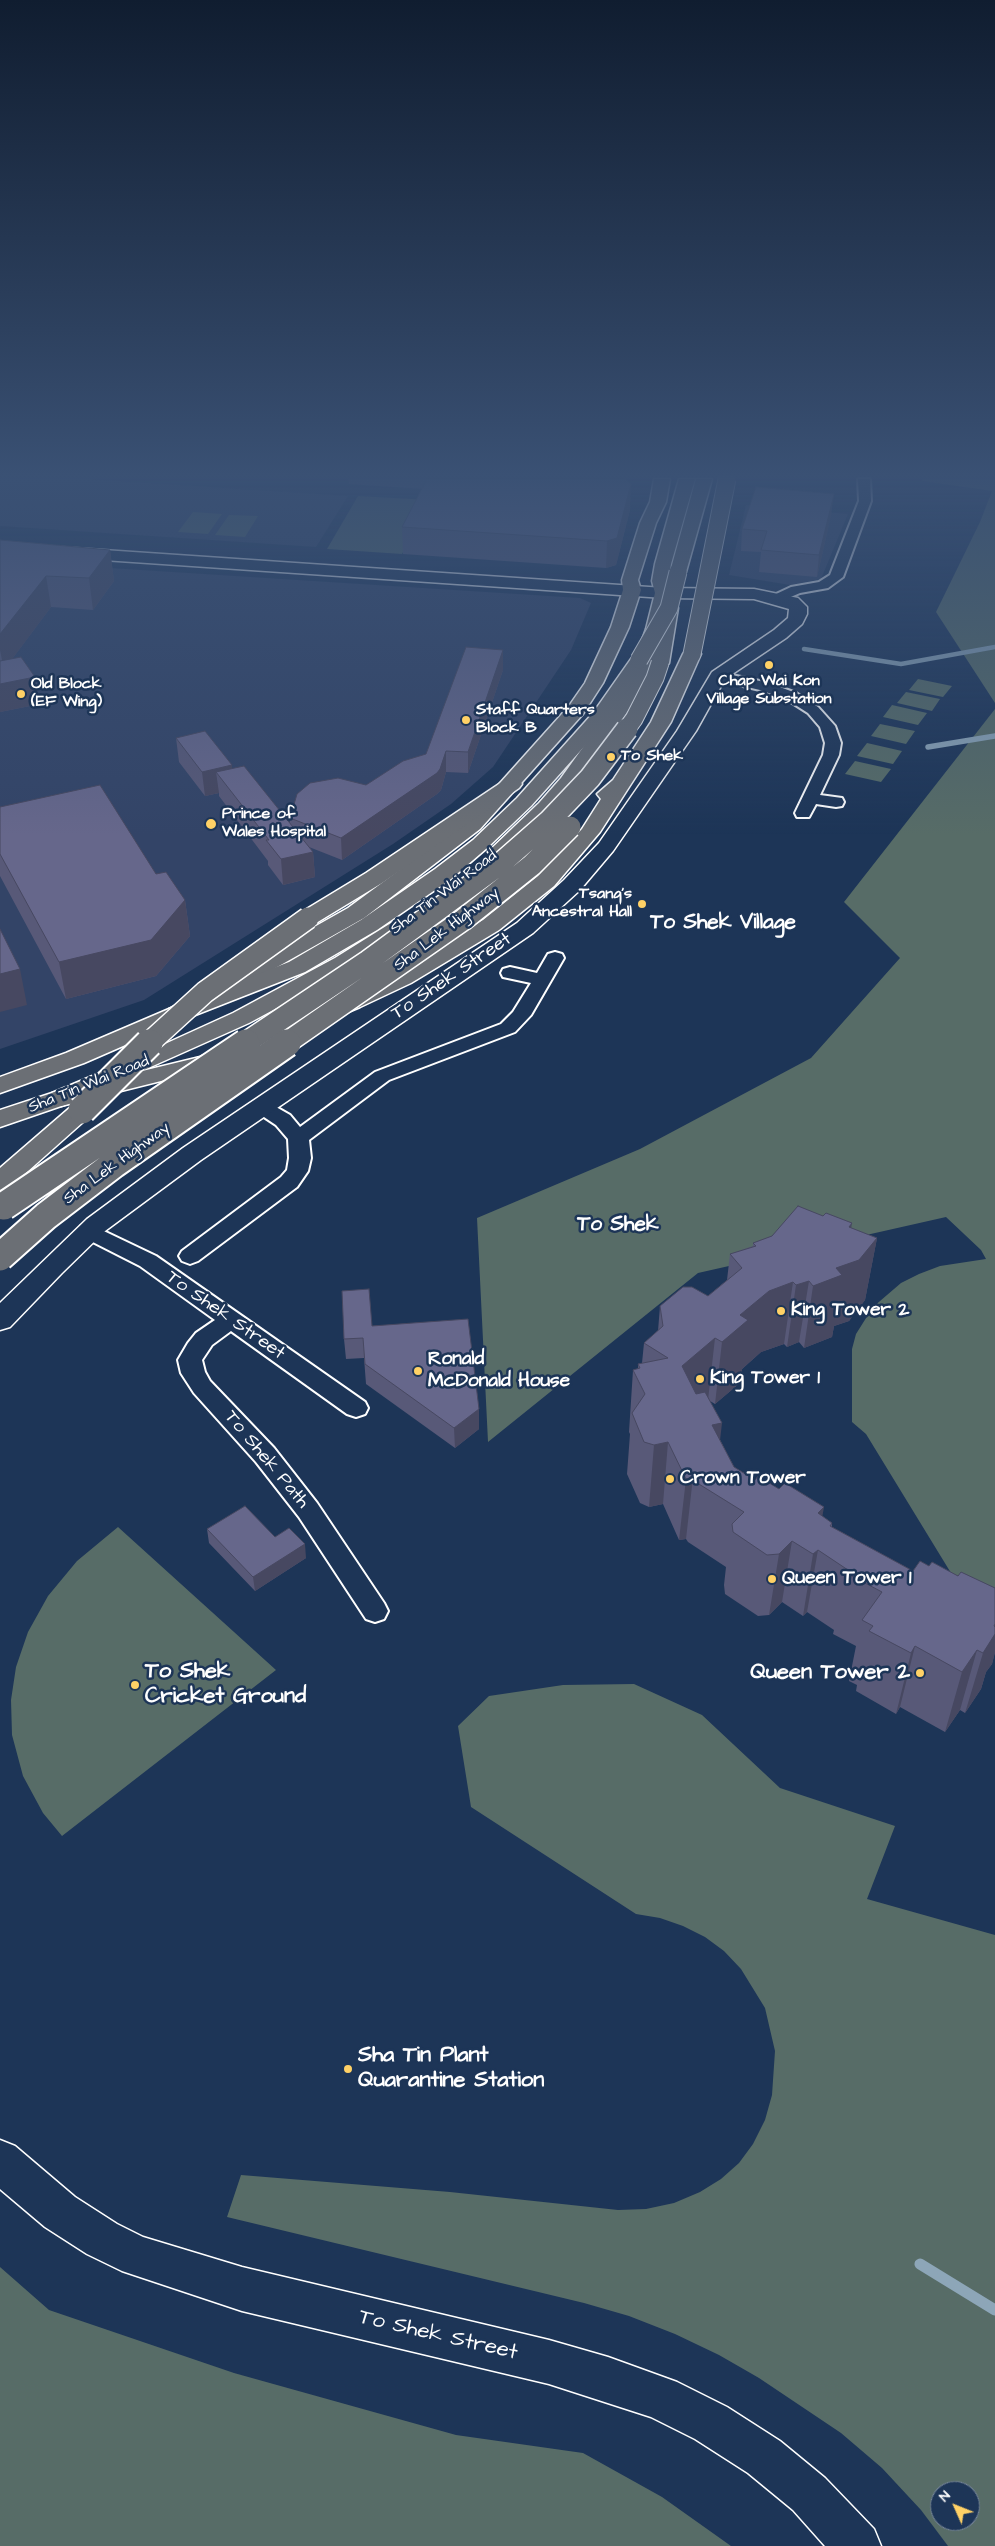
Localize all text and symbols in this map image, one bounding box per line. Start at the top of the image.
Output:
marker: Chap Wai Kon Village Substation [763,659,775,671]
place label: Chap Wai Kon Village Substation [707,672,831,710]
place label: Old Block (EF Wing) [31,675,102,713]
marker: Old Block (EF Wing) [15,688,27,700]
place label: Staff Quarters Block B [476,701,595,739]
marker: Staff Quarters Block B [460,714,472,726]
place label: To Shek [621,747,683,767]
marker: To Shek [605,751,617,763]
place label: Prince of Wales Hospital [222,805,326,843]
marker: Prince of Wales Hospital [204,817,218,831]
street label: Sha Tin Wai Road [387,847,501,939]
street label: Sha Lek Highway [391,884,503,976]
place label: Tsang's Ancestral Hall [532,885,632,923]
marker: Tsang's Ancestral Hall [636,898,648,910]
district label: To Shek Village [650,911,796,937]
street label: To Shek Street [388,928,516,1026]
street label: Sha Tin Wai Road [26,1052,152,1118]
street label: Sha Lek Highway [60,1119,174,1209]
district label: To Shek [577,1213,659,1239]
street label: To Shek Street [161,1267,289,1365]
place label: King Tower 2 [791,1300,909,1322]
marker: King Tower 2 [775,1305,787,1317]
place label: Ronald McDonald House [428,1349,570,1393]
marker: Ronald McDonald House [412,1365,424,1377]
place label: King Tower 1 [710,1368,820,1390]
marker: King Tower 1 [694,1373,706,1385]
street label: To Shek Path [219,1407,313,1513]
place label: Crown Tower [680,1468,806,1490]
marker: Crown Tower [664,1473,676,1485]
place label: Queen Tower 1 [782,1568,912,1590]
marker: Queen Tower 1 [766,1573,778,1585]
place label: To Shek Cricket Ground [145,1659,306,1710]
place label: Queen Tower 2 [750,1660,910,1686]
marker: Queen Tower 2 [914,1667,926,1679]
marker: To Shek Cricket Ground [129,1679,141,1691]
place label: Sha Tin Plant Quarantine Station [358,2043,544,2094]
marker: Sha Tin Plant Quarantine Station [342,2063,354,2075]
street label: To Shek Street [356,2305,520,2367]
north arrow [930,2481,980,2531]
text: N [935,2486,955,2506]

